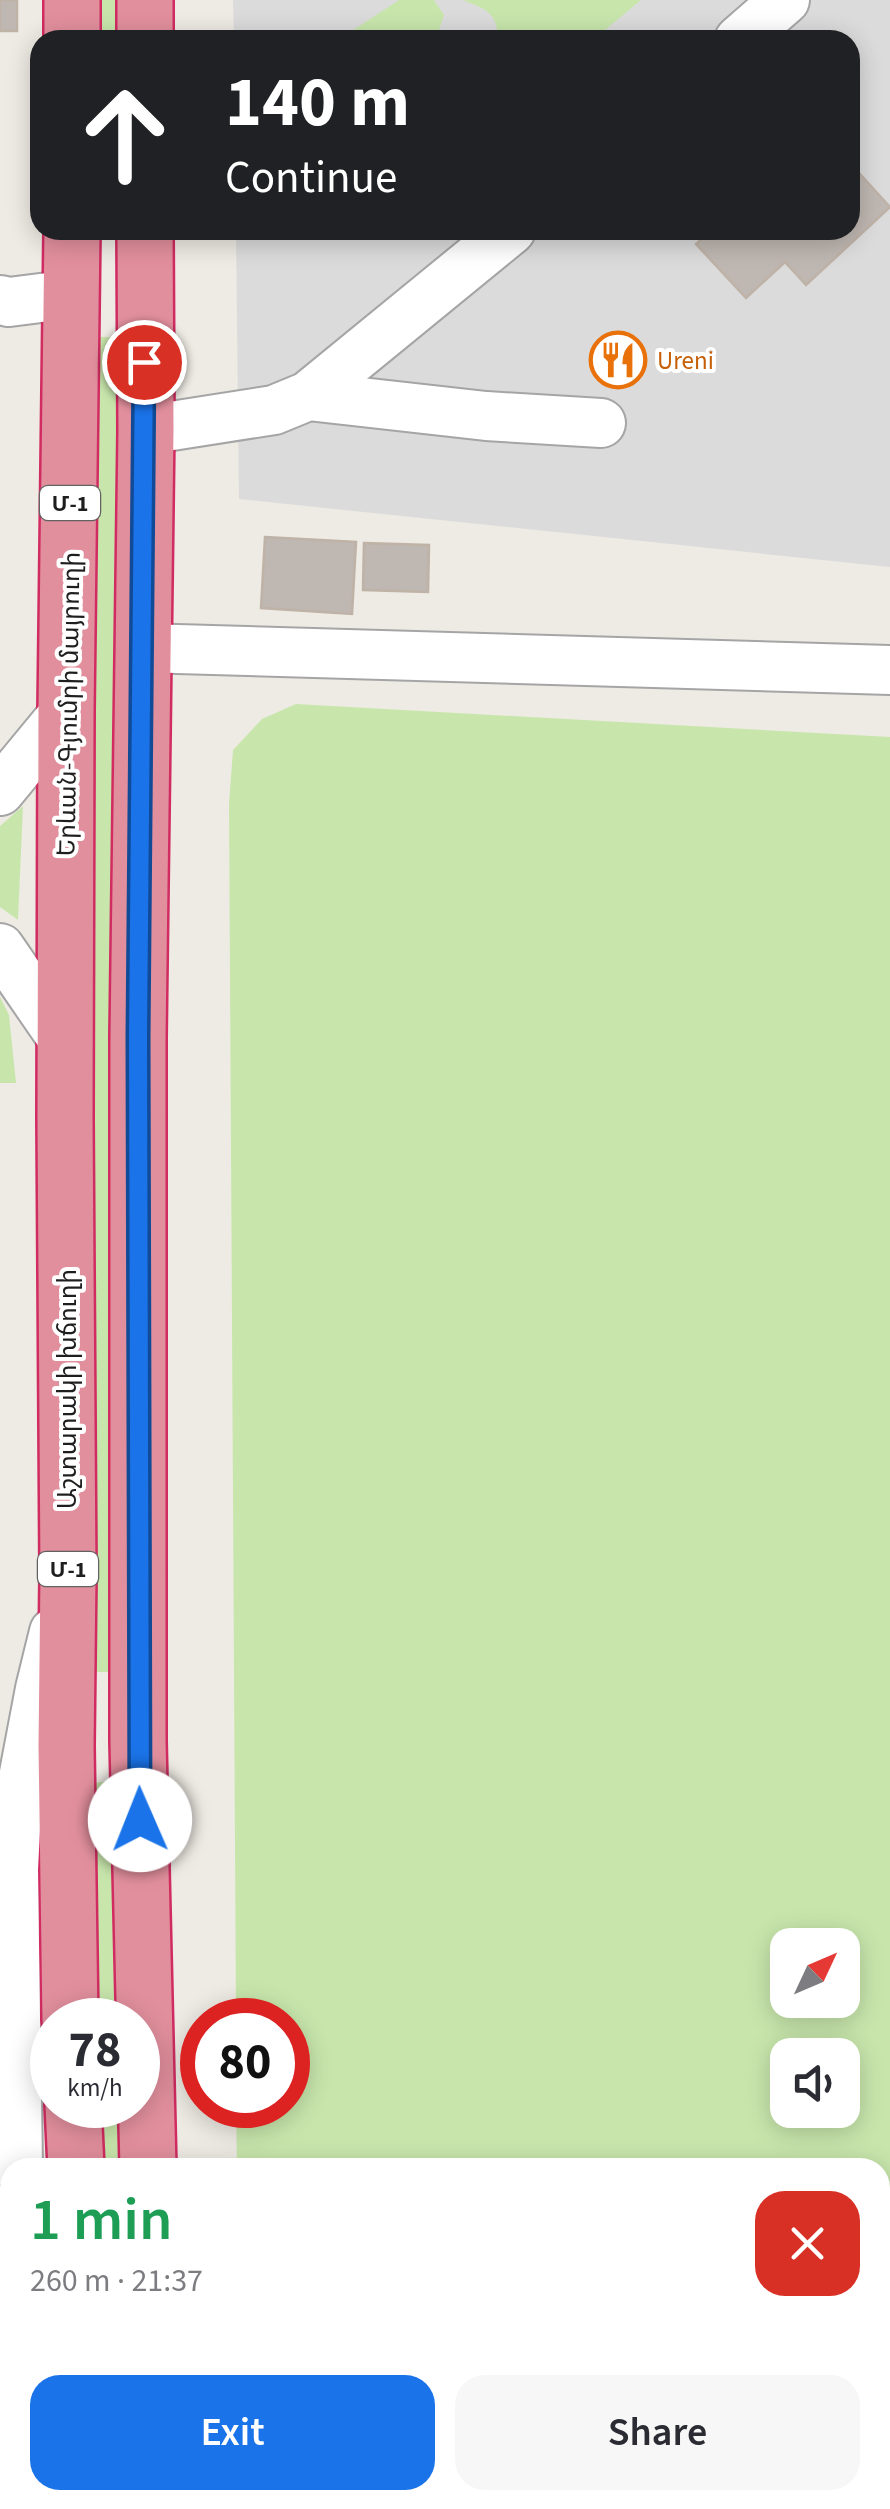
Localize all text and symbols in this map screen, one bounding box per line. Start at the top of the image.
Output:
text: 140 m [225,53,410,153]
icon: ahead [60,70,190,200]
text: Continue [225,146,397,210]
pin [102,320,187,405]
restaurant icon: Ureni [588,330,648,390]
icon: arrive [117,335,172,390]
place label: Ureni [657,343,714,379]
road number: Մ-1 [40,486,100,520]
street label: Երևան-Գյումրի մայրուղի [48,551,90,857]
street label: Աշտարակի խճուղի [50,1269,86,1509]
road number: Մ-1 [38,1552,98,1586]
position arrow [88,1768,192,1872]
north arrow [770,1928,860,2018]
map controls [770,1928,860,2128]
speed limit sign: 80 [180,1998,310,2128]
text: 78 [69,2015,121,2086]
button: sound [770,2038,860,2128]
text: km/h [67,2070,123,2106]
text: 1 min [30,2178,173,2263]
button: close [755,2191,860,2296]
text: 260 m · 21:37 [30,2258,203,2304]
button: Exit [30,2375,435,2490]
button: Share [455,2375,860,2490]

